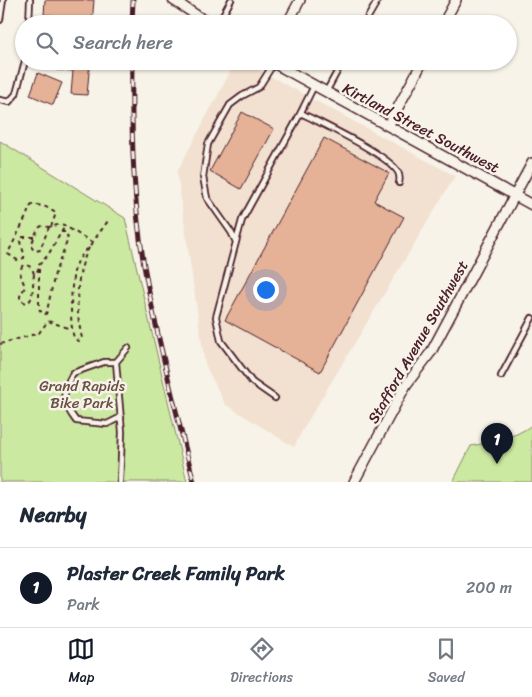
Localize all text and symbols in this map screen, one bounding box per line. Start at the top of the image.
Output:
search box [15,15,517,70]
text: Search here [73,26,173,59]
icon: search [33,29,61,57]
street label: Kirtland Street Southwest [338,76,505,181]
street label: Stafford Avenue Southwest [360,255,476,429]
your location [253,277,279,303]
park label: Grand Rapids Bike Park [39,373,126,416]
pin: 1 [481,423,513,464]
text: Nearby [20,496,86,534]
text: Plaster Creek Family Park [67,557,285,590]
text: 1 [33,573,39,602]
text: 200 m [466,573,512,602]
text: Park [67,590,100,619]
tab: Map [67,635,95,690]
tab: Directions [230,635,293,690]
tab: Saved [428,635,465,690]

